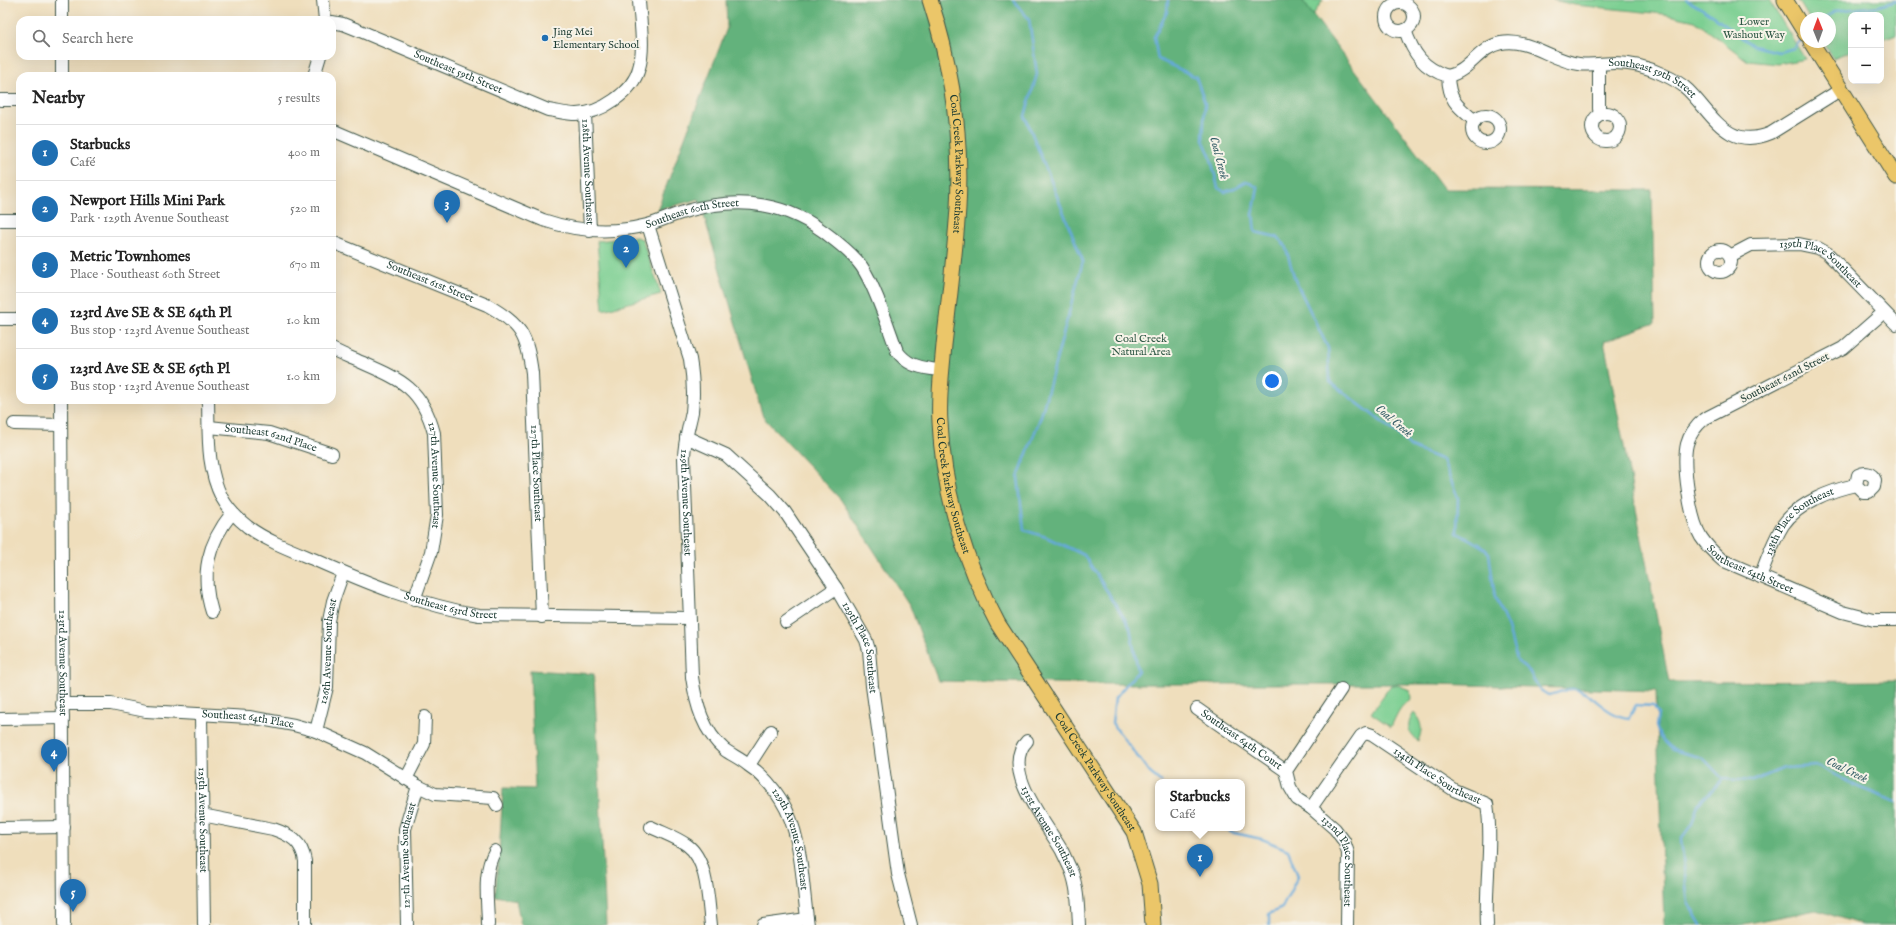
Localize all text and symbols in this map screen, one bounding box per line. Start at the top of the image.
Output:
north arrow [1800,12,1836,48]
map controls [1848,12,1884,84]
button: + [1848,12,1884,48]
park label: Lower Washout Way [1723,15,1786,42]
search box [16,16,336,60]
place label: Jing Mei Elementary School [551,25,639,52]
icon: search [30,27,52,49]
text: Search here [62,29,133,48]
marker: Jing Mei Elementary School [540,33,550,43]
street label: Southeast 59th Street [412,47,505,97]
button: − [1848,48,1884,84]
street label: Southeast 59th Street [1608,56,1700,102]
text: Nearby [32,88,85,109]
text: 5 results [278,90,320,107]
street label: Coal Creek Parkway Southeast [946,94,966,234]
street label: 128th Avenue Southeast [578,119,597,225]
text: Starbucks [70,135,130,154]
water label: Coal Creek [1206,135,1232,181]
text: 1 [43,144,47,161]
text: 400 m [288,144,320,161]
text: Café [70,154,96,171]
pin: 3 [434,190,460,223]
text: Newport Hills Mini Park [70,191,225,210]
street label: Southeast 60th Street [644,196,739,232]
text: 2 [42,200,48,217]
text: 520 m [290,200,320,217]
text: Park · 129th Avenue Southeast [70,210,229,227]
pin: 2 [613,235,639,268]
street label: 139th Place Southeast [1779,237,1865,291]
text: Metric Townhomes [70,247,190,266]
text: 3 [43,256,47,273]
text: 670 m [289,256,320,273]
street label: Southeast 61st Street [385,258,476,306]
text: Place · Southeast 60th Street [70,266,220,283]
text: 123rd Ave SE & SE 64th Pl [70,303,232,322]
text: 4 [42,312,48,329]
text: 1.0 km [286,312,320,329]
text: Bus stop · 123rd Avenue Southeast [70,322,250,339]
park label: Coal Creek Natural Area [1112,332,1171,359]
street label: Southeast 62nd Street [1738,349,1832,406]
text: 123rd Ave SE & SE 65th Pl [70,359,230,378]
text: 5 [43,368,47,385]
text: 1.0 km [286,368,320,385]
your location [1262,371,1282,391]
text: Bus stop · 123rd Avenue Southeast [70,378,250,395]
water label: Coal Creek [1372,401,1416,441]
street label: Coal Creek Parkway Southeast [933,417,973,556]
street label: 127th Avenue Southeast [424,420,444,530]
street label: Southeast 62nd Place [224,422,319,455]
street label: 127th Place Southeast [527,425,545,522]
street label: 129th Avenue Southeast [677,449,695,556]
street label: 138th Place Southeast [1762,485,1836,558]
street label: Southeast 64th Street [1703,542,1796,597]
street label: Southeast 63rd Street [402,589,498,622]
street label: 126th Avenue Southeast [316,596,340,706]
street label: 129th Place Southeast [838,599,880,694]
street label: 123rd Avenue Southeast [55,610,70,716]
street label: Southeast 64th Place [201,707,295,732]
street label: Southeast 64th Court [1198,707,1285,773]
street label: Coal Creek Parkway Southeast [1051,710,1139,835]
pin: 4 [41,739,67,772]
street label: 134th Place Sourtheast [1391,744,1483,808]
water label: Coal Creek [1824,754,1870,786]
street label: 125th Avenue Southeast [195,767,210,873]
popup [1155,779,1245,831]
street label: 131st Avenue Southeast [1018,784,1080,879]
street label: 129th Avenue Southeast [768,785,811,891]
text: Starbucks [1170,787,1230,806]
street label: 127th Avenue Southeast [398,801,420,909]
text: Café [1170,806,1195,823]
street label: 132nd Place Southeast [1318,813,1355,907]
pin: 1 [1187,844,1213,877]
pin: 5 [60,879,86,912]

